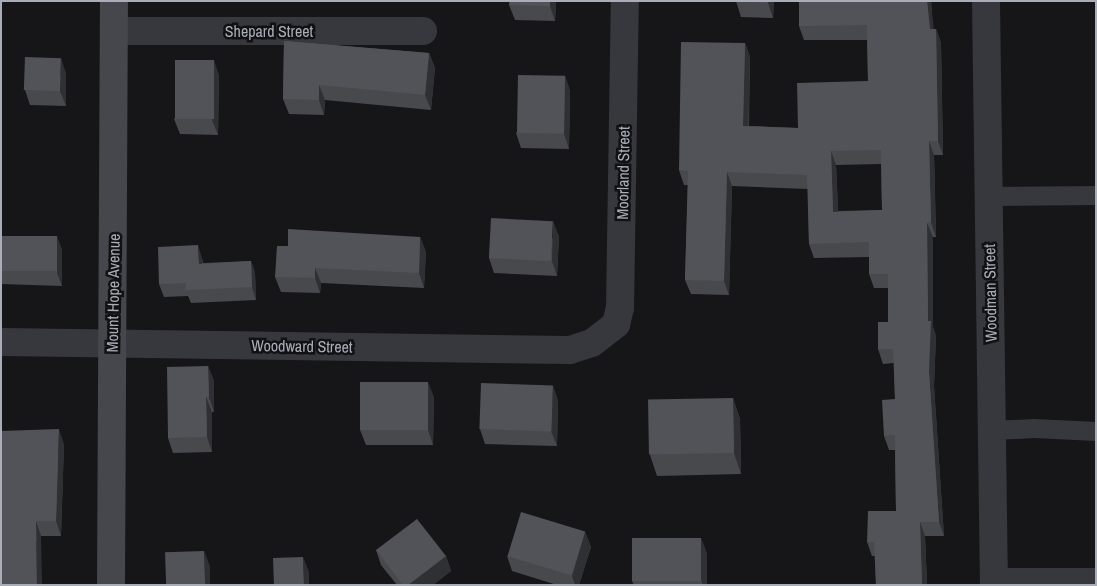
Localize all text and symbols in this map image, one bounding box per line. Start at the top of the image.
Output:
street label: Shepard Street [225,21,313,41]
street label: Moorland Street [613,126,633,220]
street label: Mount Hope Avenue [102,233,124,353]
street label: Woodman Street [980,244,1000,342]
street label: Woodward Street [251,336,353,356]

